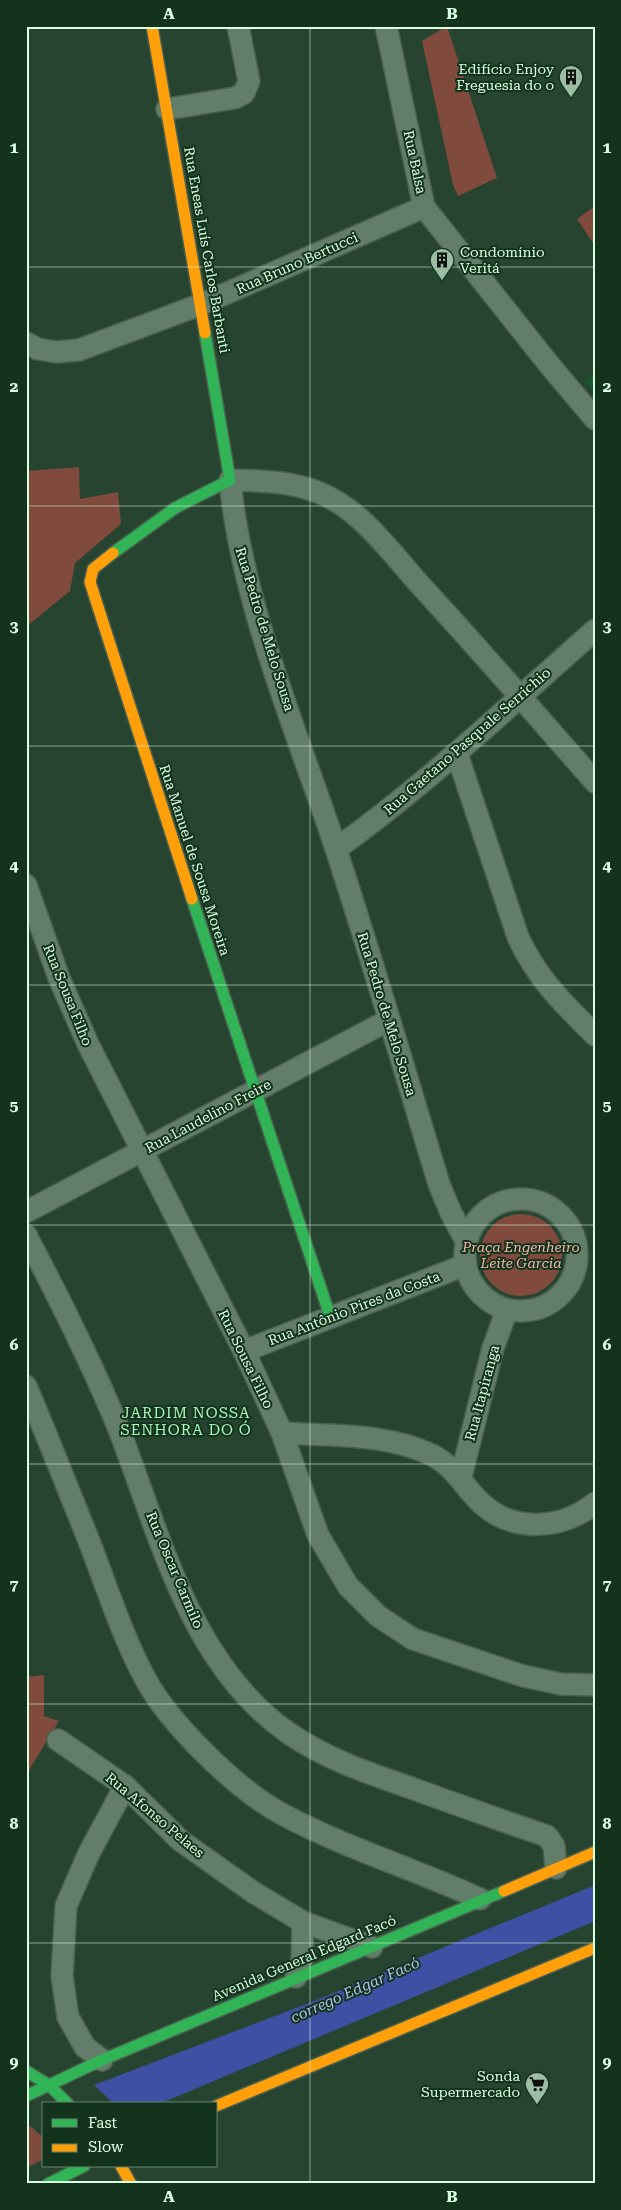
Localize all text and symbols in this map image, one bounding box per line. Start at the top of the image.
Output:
text: A [163,4,175,23]
text: B [446,4,458,23]
place label: Edifício Enjoy Freguesia do o [456,61,555,93]
building icon: Edifício Enjoy Freguesia do o [558,64,584,98]
street label: Rua Balsa [400,129,430,196]
text: 1 [10,138,19,157]
text: 1 [603,138,612,157]
street label: Rua Eneas Luís Carlos Barbanti [181,146,233,355]
street label: Rua Bruno Bertucci [234,229,361,297]
place label: Condomínio Veritá [460,244,545,276]
building icon: Condomínio Veritá [429,247,455,281]
text: 2 [10,377,19,396]
text: 2 [603,377,612,396]
street label: Rua Pedro de Melo Sousa [232,545,298,713]
text: 3 [10,617,19,636]
text: 3 [603,617,612,636]
street label: Rua Gaetano Pasquale Serrichio [380,664,554,818]
street label: Rua Manuel de Sousa Moreira [156,762,234,958]
text: 4 [10,856,19,875]
text: 4 [603,856,612,875]
street label: Rua Pedro de Melo Sousa [354,930,420,1098]
street label: Rua Sousa Filho [40,942,96,1048]
street label: Rua Laudelino Freire [142,1076,274,1156]
text: 5 [10,1096,19,1115]
text: 5 [603,1096,612,1115]
park label: Praça Engenheiro Leite Garcia [461,1239,580,1271]
street label: Rua Antônio Pires da Costa [266,1268,443,1348]
street label: Rua Sousa Filho [215,1307,277,1411]
text: 6 [10,1335,19,1354]
text: 6 [603,1335,612,1354]
street label: Rua Itapiranga [462,1343,503,1443]
district label: JARDIM NOSSA SENHORA DO Ó [120,1404,252,1439]
street label: Rua Oscar Carmilo [143,1509,207,1631]
text: 7 [10,1575,19,1594]
text: 7 [603,1575,612,1594]
street label: Rua Afonso Pelaes [103,1769,208,1861]
text: 8 [10,1814,19,1833]
text: 8 [603,1814,612,1833]
street label: Avenida General Edgard Facó [210,1912,398,2004]
water label: corrego Edgar Facó [288,1953,423,2027]
text: 9 [10,2053,19,2072]
text: 9 [603,2053,612,2072]
place label: Sonda Supermercado [421,2068,520,2100]
supermarket icon: Sonda Supermercado [524,2071,550,2105]
legend [42,2102,218,2168]
text: Fast [88,2114,118,2132]
text: Slow [88,2138,124,2156]
text: A [163,2187,175,2206]
text: B [446,2187,458,2206]

